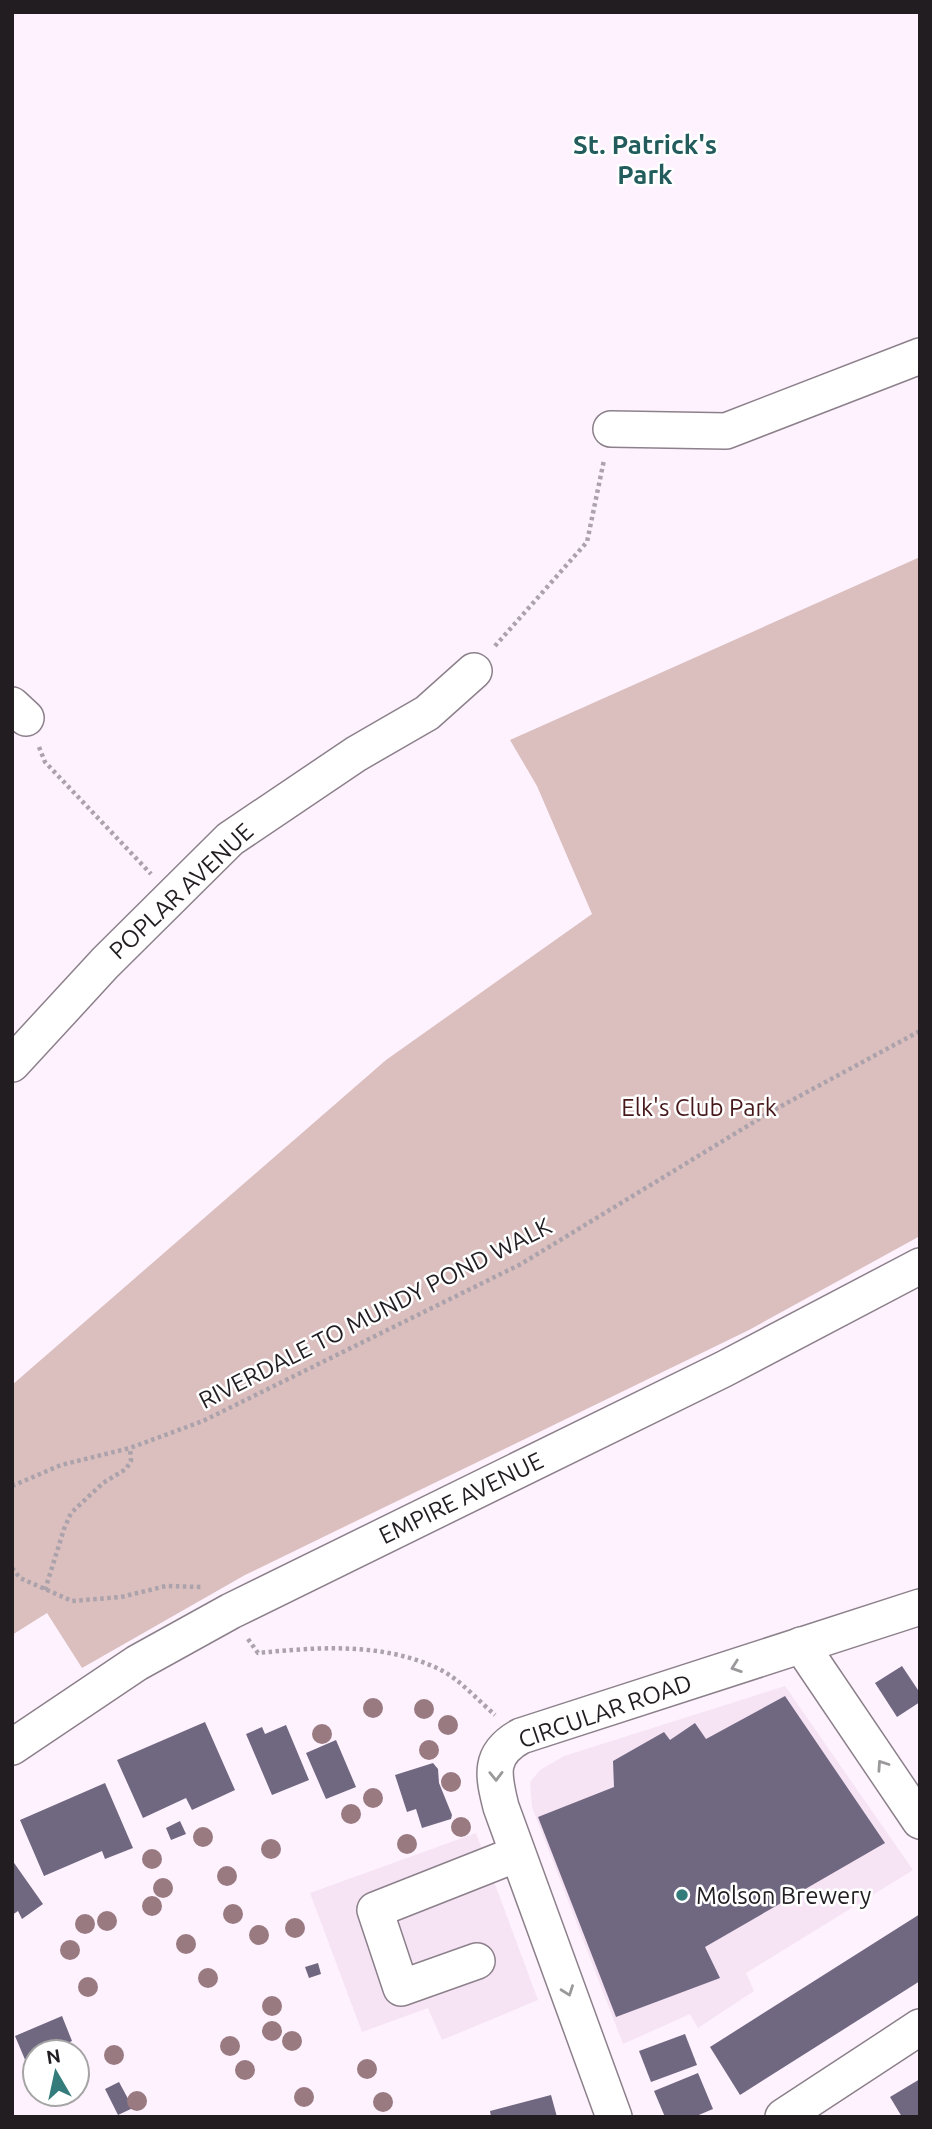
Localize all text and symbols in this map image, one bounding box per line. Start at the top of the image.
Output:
district label: St. Patrick's Park [573,130,717,189]
street label: POPLAR AVENUE [104,818,258,964]
park label: Elk's Club Park [621,1094,777,1121]
street label: RIVERDALE TO MUNDY POND WALK [194,1212,556,1414]
street label: EMPIRE AVENUE [375,1447,547,1549]
one-way arrow [730,1658,742,1673]
street label: CIRCULAR ROAD [515,1669,695,1753]
one-way arrow [878,1760,890,1773]
one-way arrow [489,1771,504,1782]
place label: Molson Brewery [696,1882,872,1909]
marker: Molson Brewery [674,1887,690,1903]
one-way arrow [559,1984,573,1996]
north arrow [21,2038,91,2108]
text: N [45,2044,62,2068]

